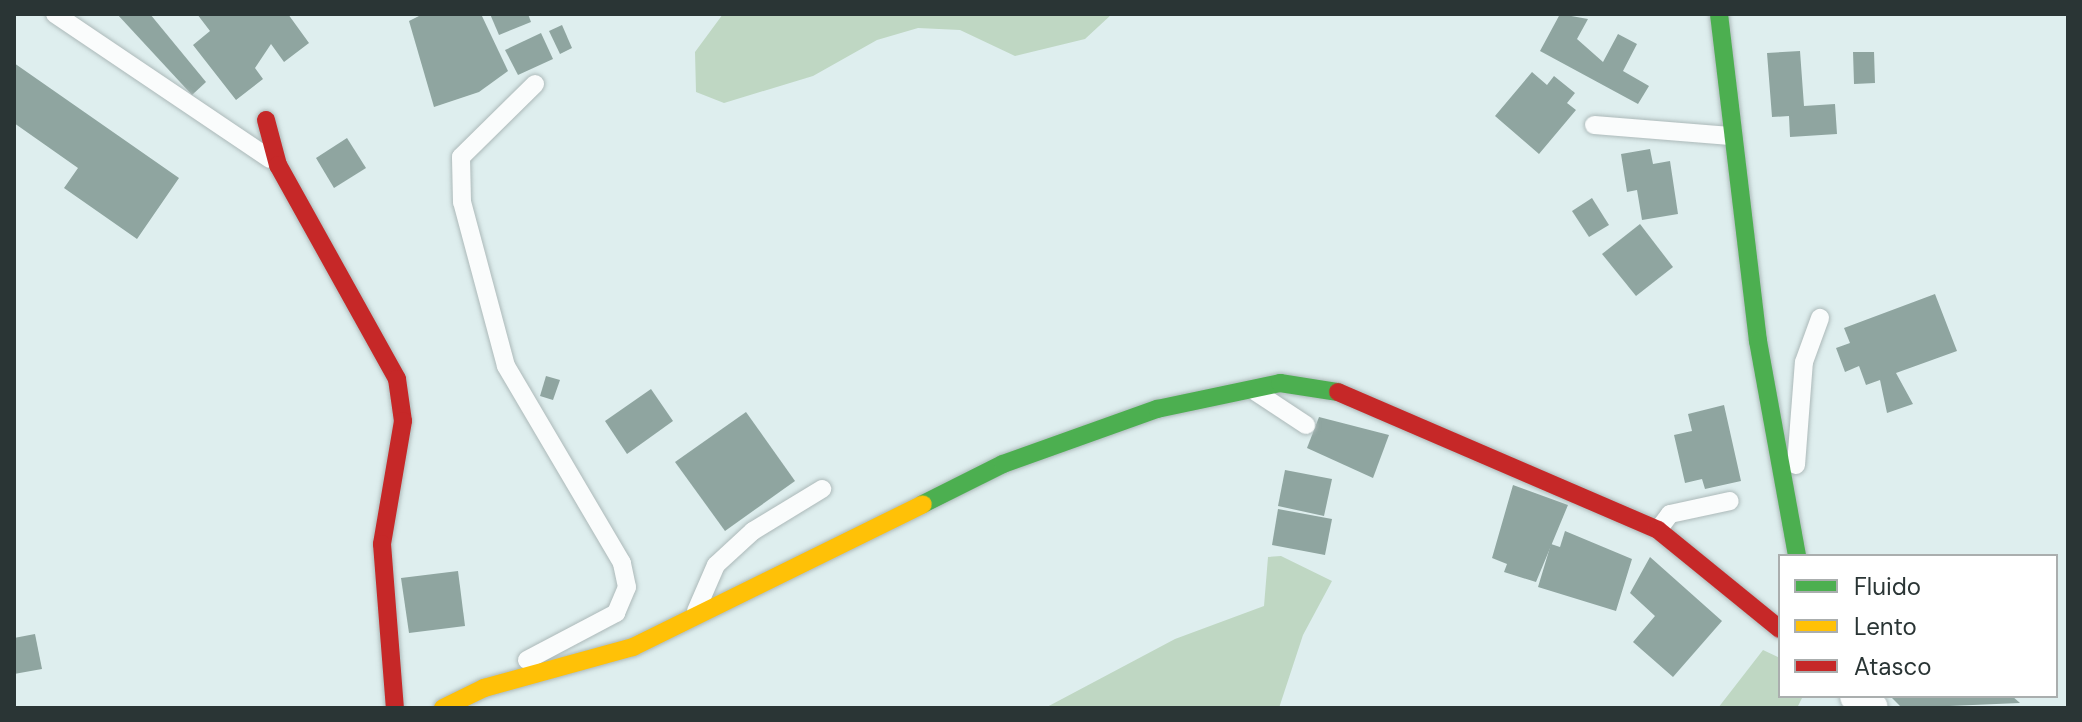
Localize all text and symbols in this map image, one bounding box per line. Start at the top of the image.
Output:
legend [1778,554,2058,698]
text: Fluido [1854,571,1921,602]
text: Lento [1854,611,1917,642]
text: Atasco [1854,651,1931,682]

